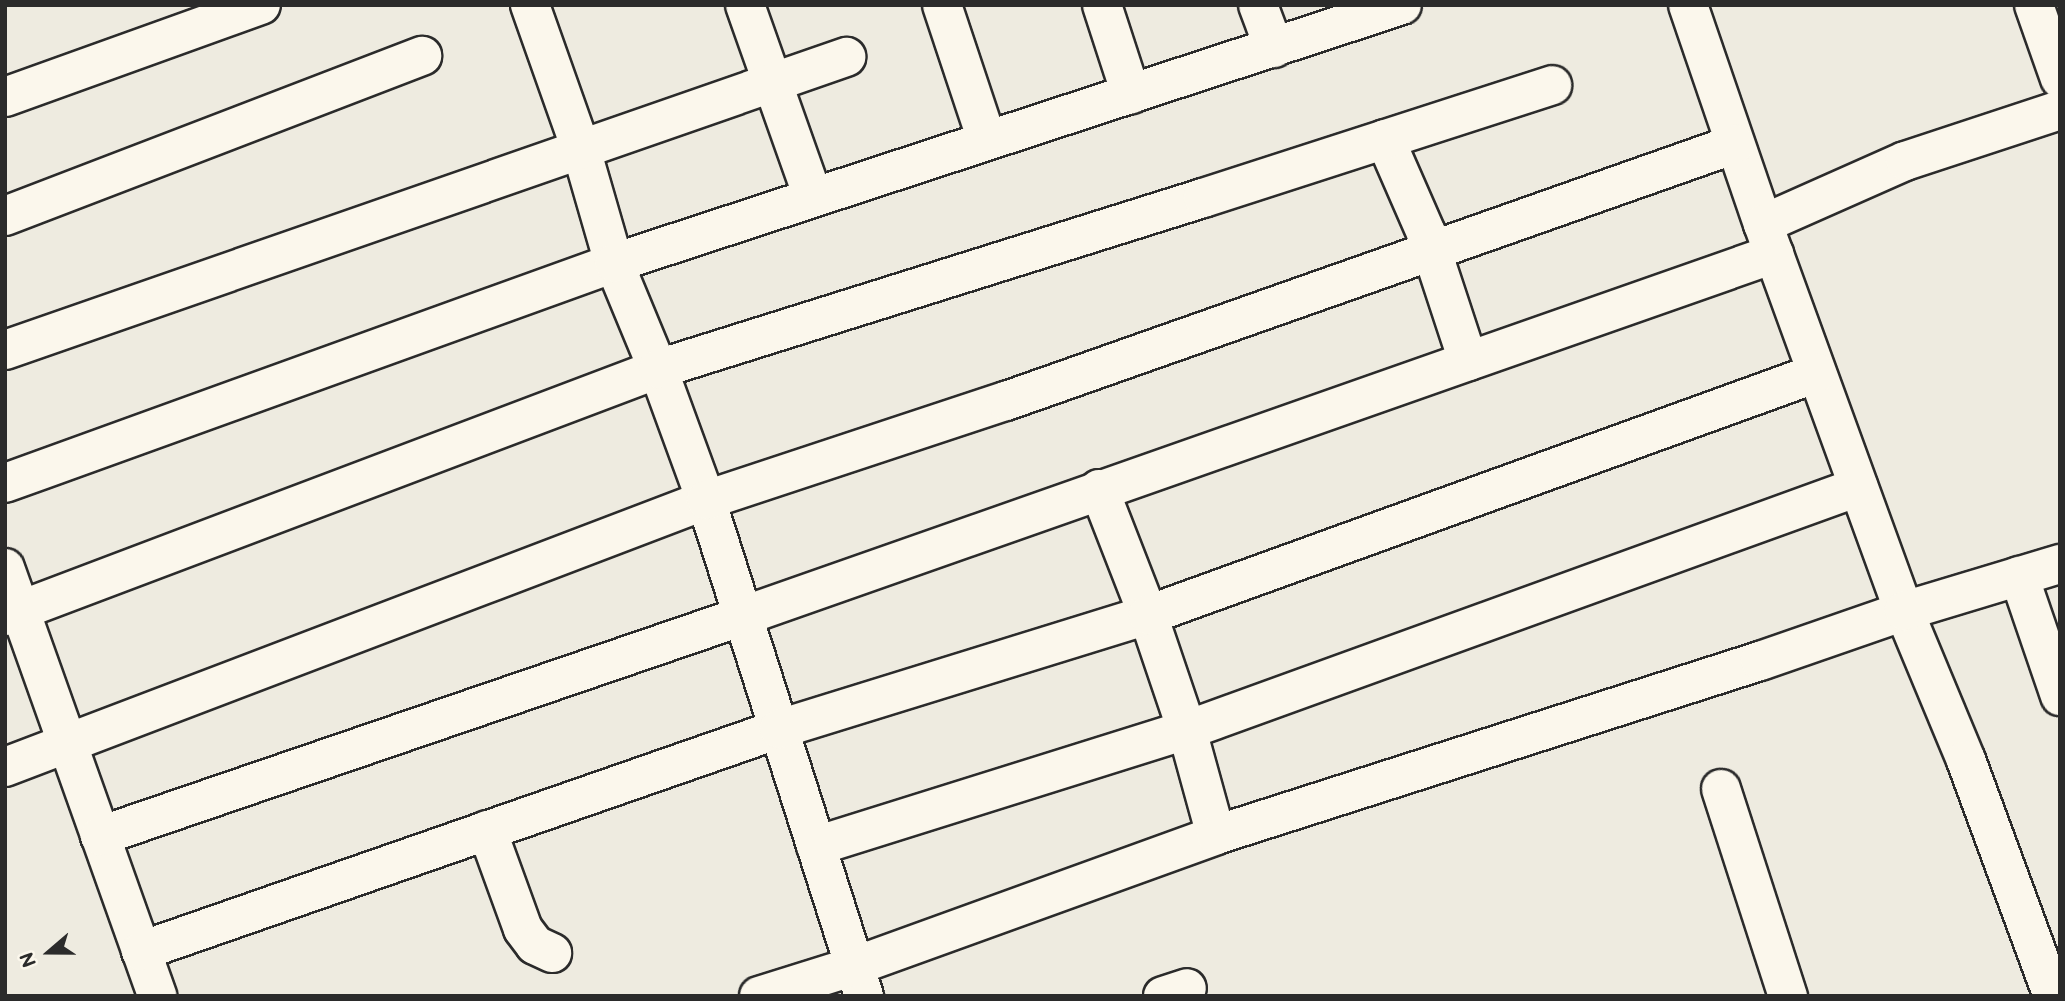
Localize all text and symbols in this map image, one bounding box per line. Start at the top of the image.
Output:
north arrow [14,917,84,987]
text: N [16,949,42,970]

